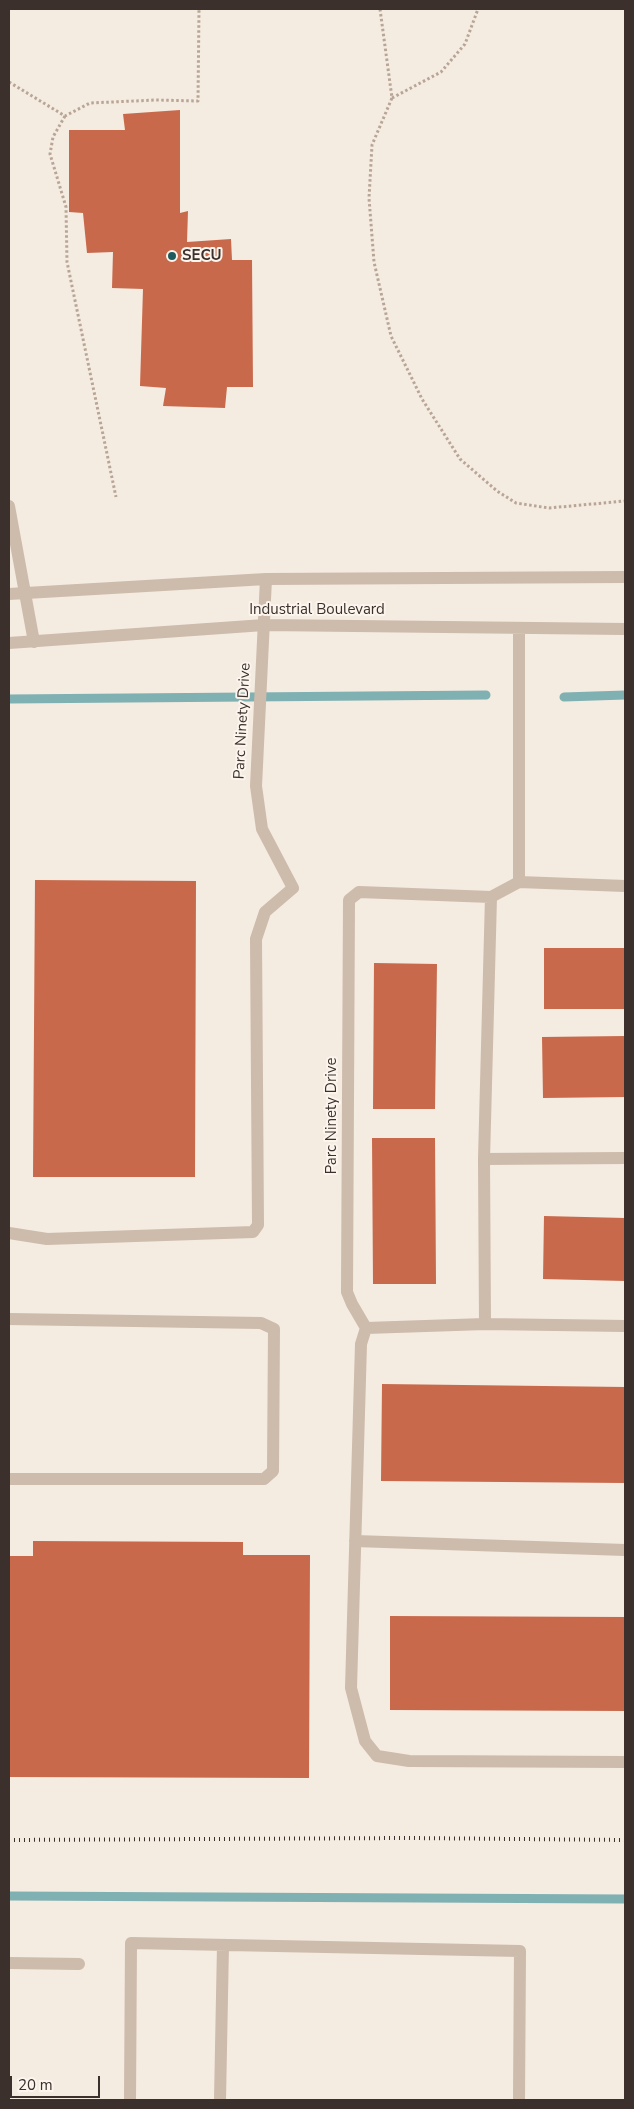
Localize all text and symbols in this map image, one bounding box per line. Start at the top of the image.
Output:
place label: SECU [182,247,222,265]
marker: SECU [166,250,178,262]
street label: Industrial Boulevard [249,601,385,619]
street label: Parc Ninety Drive [231,662,255,780]
street label: Parc Ninety Drive [323,1058,341,1174]
scale bar [12,2066,102,2098]
text: 20 m [18,2075,53,2095]

